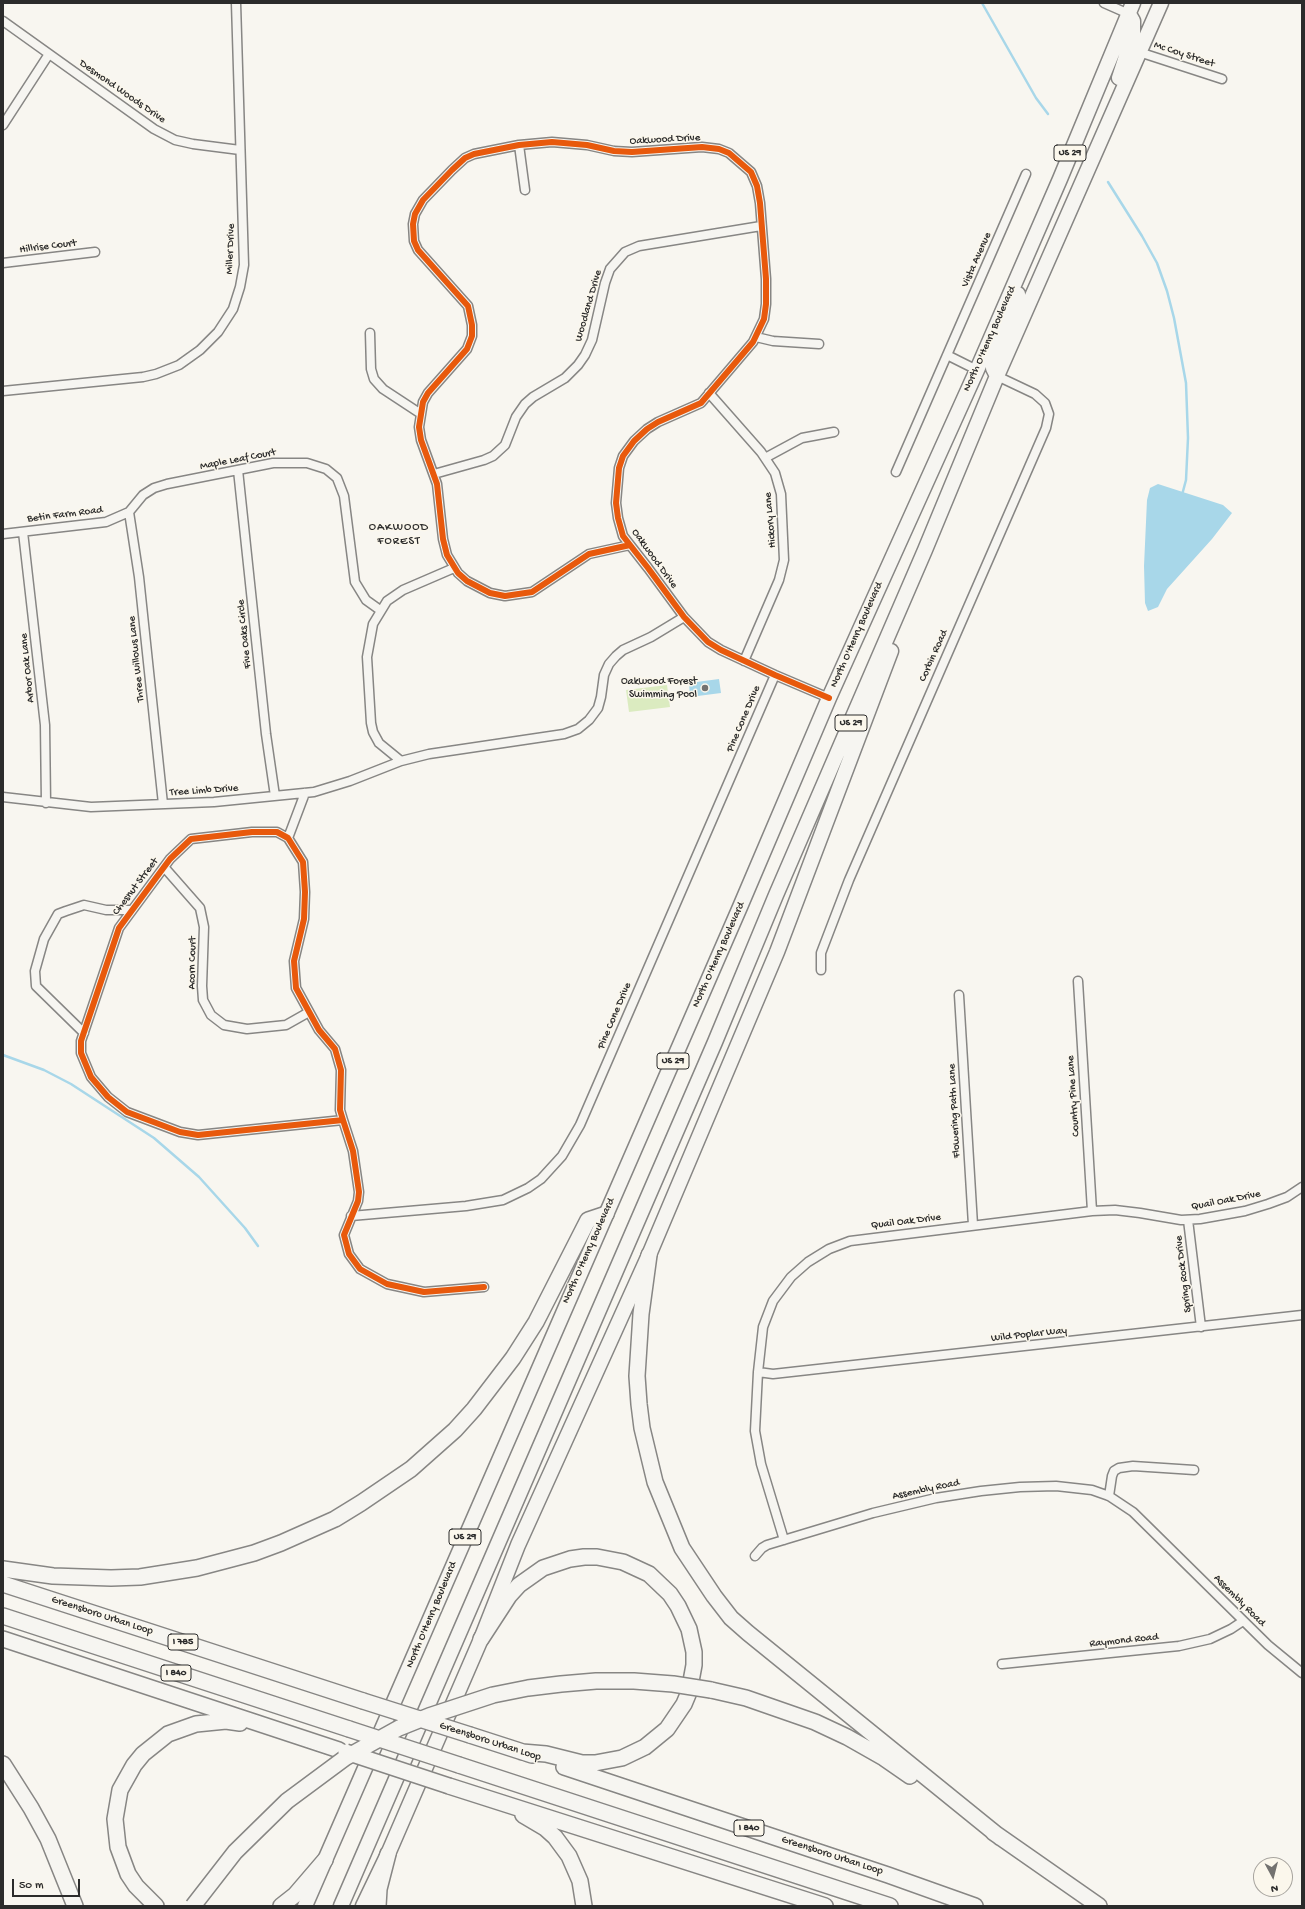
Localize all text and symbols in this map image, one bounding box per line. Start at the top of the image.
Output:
street label: Mc Coy Street [1152,39,1216,71]
street label: Desmond Woods Drive [76,57,168,127]
street label: Oakwood Drive [629,132,701,148]
road number: US 29 [1054,145,1086,161]
street label: Miller Drive [224,223,238,275]
street label: Vista Avenue [959,230,995,290]
street label: Hillrise Court [19,237,77,257]
street label: Woodland Drive [572,269,606,343]
street label: North O'Henry Boulevard [961,284,1019,394]
street label: Maple Leaf Court [199,446,277,474]
street label: Hickory Lane [762,492,780,548]
street label: Betin Farm Road [26,504,104,526]
district label: OAKWOOD FOREST [369,521,429,549]
street label: Oakwood Drive [628,527,680,591]
street label: North O'Henry Boulevard [828,580,886,690]
street label: Five Oaks Circle [235,599,255,669]
street label: Three Willows Lane [126,615,148,703]
street label: Corbin Road [917,628,951,684]
street label: Arbor Oak Lane [18,633,38,703]
place label: Oakwood Forest Swimming Pool [621,675,697,701]
marker: Oakwood Forest Swimming Pool [700,683,710,693]
street label: Pine Cone Drive [724,684,764,754]
road number: US 29 [835,715,867,731]
street label: Tree Limb Drive [169,782,239,800]
street label: Chesnut Street [110,856,162,918]
street label: North O'Henry Boulevard [690,900,748,1010]
street label: Acorn Court [186,936,200,990]
street label: Pine Cone Drive [595,981,635,1051]
road number: US 29 [657,1053,689,1069]
street label: Country Pine Lane [1065,1055,1083,1137]
street label: Flowering Path Lane [946,1063,964,1159]
street label: Quail Oak Drive [1190,1188,1262,1214]
street label: North O'Henry Boulevard [560,1196,618,1306]
street label: Quail Oak Drive [870,1211,942,1233]
street label: Spring Rock Drive [1173,1235,1195,1313]
street label: Wild Poplar Way [990,1324,1068,1346]
street label: Assembly Road [891,1476,961,1504]
road number: US 29 [449,1529,481,1545]
street label: North O'Henry Boulevard [404,1560,460,1670]
street label: Assembly Road [1210,1572,1268,1630]
street label: Greensboro Urban Loop [50,1593,154,1639]
street label: Raymond Road [1089,1631,1159,1651]
road number: I 785 [168,1634,198,1650]
road number: I 840 [161,1665,191,1681]
street label: Greensboro Urban Loop [438,1719,542,1765]
road number: I 840 [734,1820,764,1836]
street label: Greensboro Urban Loop [780,1833,884,1879]
north arrow [1253,1857,1293,1897]
scale bar [14,1871,82,1897]
text: 50 m [19,1879,44,1893]
text: N [1270,1882,1279,1894]

